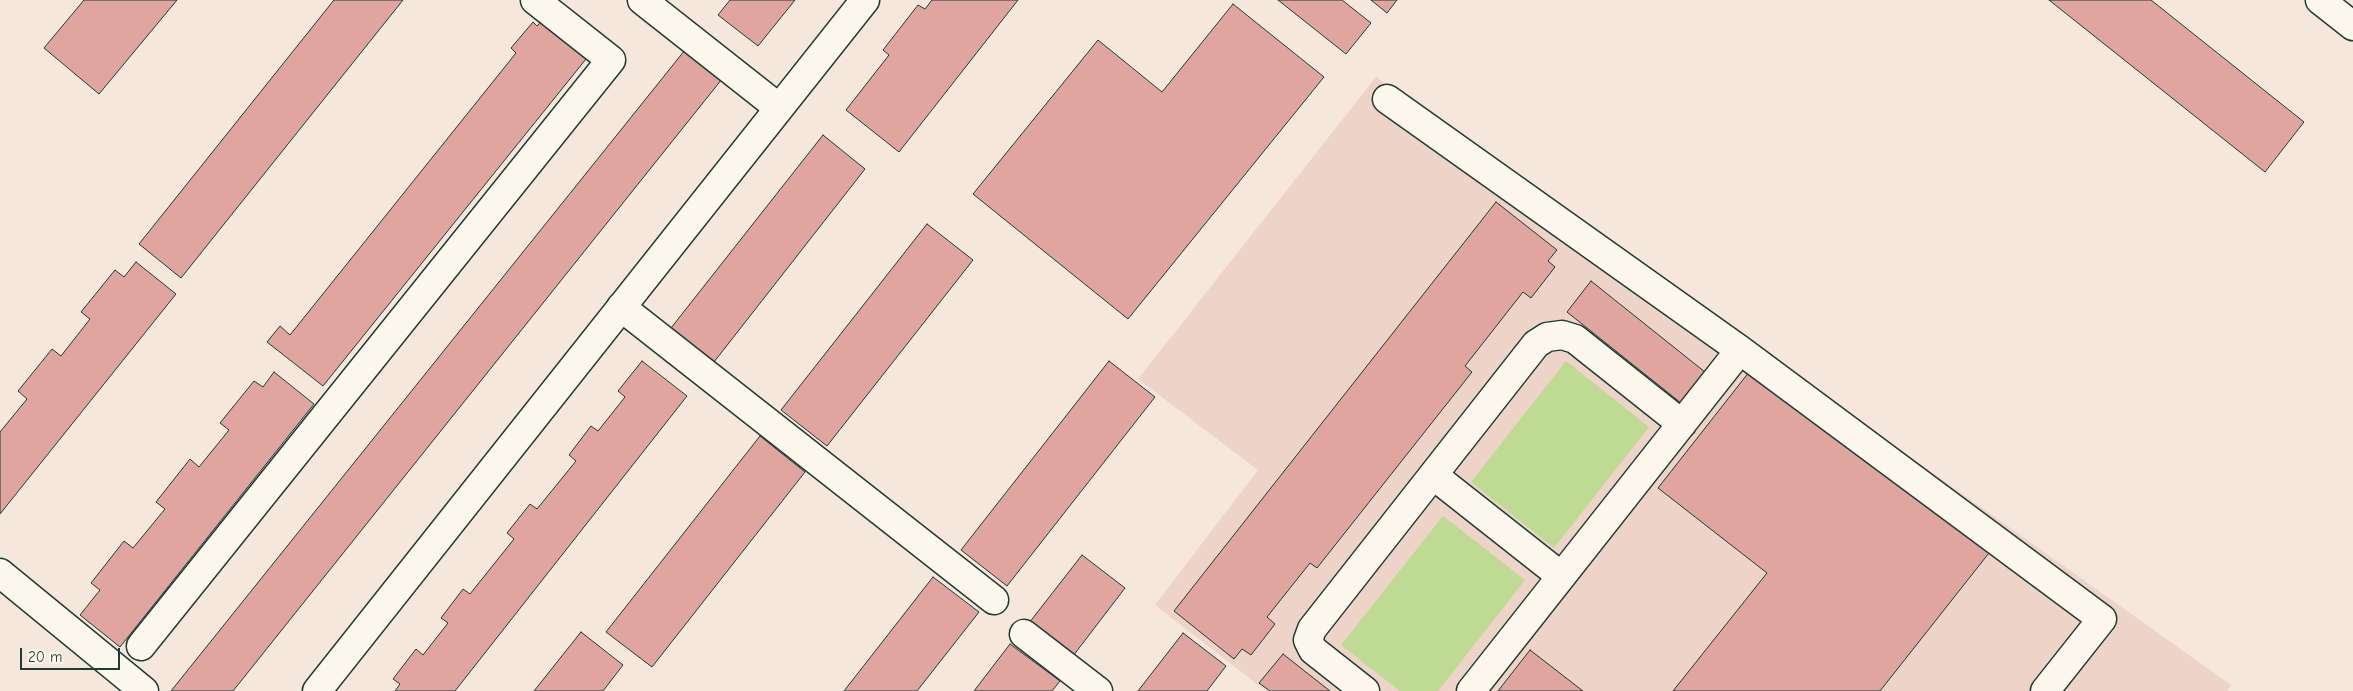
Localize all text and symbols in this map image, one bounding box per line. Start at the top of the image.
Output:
scale bar [22,638,122,670]
text: 20 m [28,648,62,666]

